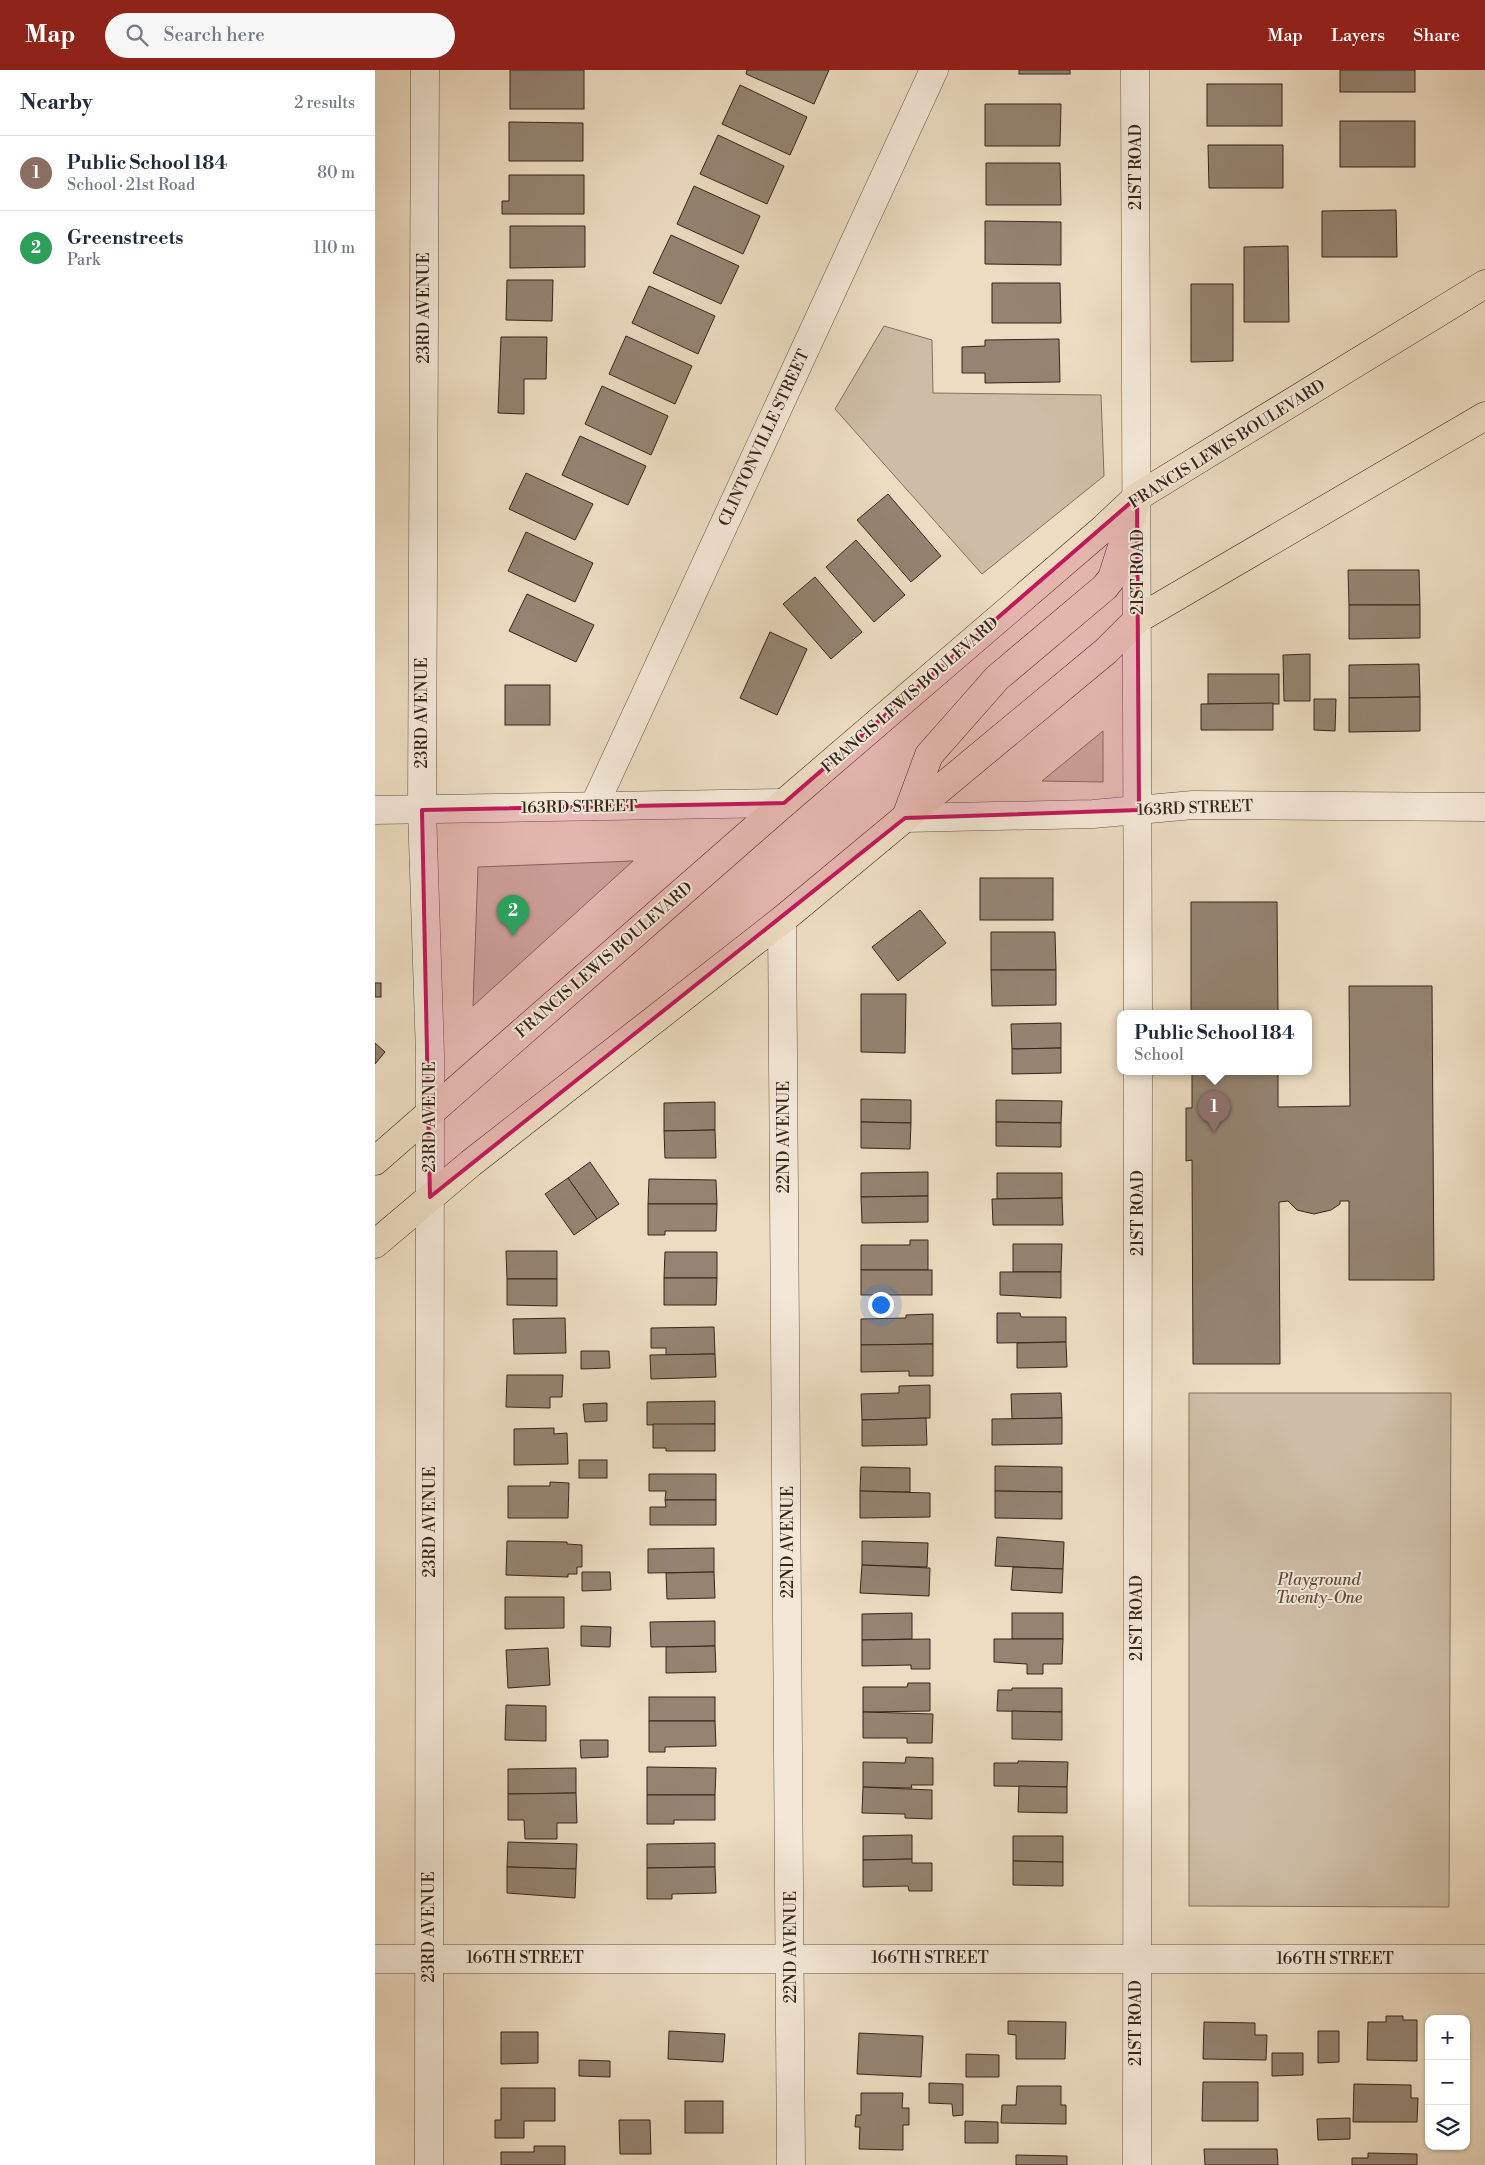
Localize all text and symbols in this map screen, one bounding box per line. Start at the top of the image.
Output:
search box [105,13,455,58]
text: Map [25,20,75,50]
icon: search [123,21,151,49]
text: Search here [163,23,265,47]
text: Map [1268,24,1303,47]
text: Layers [1331,24,1385,47]
text: Share [1413,24,1460,47]
text: Nearby [20,90,93,116]
text: 2 results [294,93,355,113]
street label: 21ST ROAD [1126,124,1146,210]
text: Public School 184 [67,151,227,175]
text: 1 [32,163,40,183]
text: 80 m [317,163,355,183]
text: School · 21st Road [67,175,195,195]
text: Greenstreets [67,226,183,250]
text: 2 [31,238,41,258]
text: 110 m [313,238,355,258]
text: Park [67,250,100,270]
street label: 23RD AVENUE [414,252,434,364]
street label: CLINTONVILLE STREET [714,347,814,529]
street label: FRANCIS LEWIS BOULEVARD [1125,375,1329,513]
street label: 21ST ROAD [1128,529,1148,615]
street label: FRANCIS LEWIS BOULEVARD [817,613,1003,777]
street label: 23RD AVENUE [412,657,432,769]
street label: 163RD STREET [521,796,637,818]
street label: 163RD STREET [1137,796,1253,820]
street label: FRANCIS LEWIS BOULEVARD [511,878,697,1042]
pin: 2 [497,895,529,936]
popup [1117,1010,1312,1075]
text: Public School 184 [1134,1021,1295,1045]
text: School [1134,1045,1184,1065]
street label: 23RD AVENUE [420,1061,440,1173]
street label: 22ND AVENUE [774,1081,794,1193]
pin: 1 [1198,1091,1230,1132]
street label: 21ST ROAD [1128,1170,1148,1256]
your location [868,1292,894,1318]
street label: 23RD AVENUE [420,1466,440,1578]
street label: 22ND AVENUE [778,1486,798,1598]
park label: Playground Twenty-One [1276,1570,1363,1608]
street label: 21ST ROAD [1127,1575,1147,1661]
street label: 23RD AVENUE [419,1871,439,1983]
street label: 22ND AVENUE [781,1891,801,2003]
street label: 166TH STREET [466,1948,584,1968]
street label: 166TH STREET [871,1948,989,1968]
street label: 166TH STREET [1276,1949,1394,1969]
street label: 21ST ROAD [1126,1980,1146,2066]
map controls [1425,2015,1470,2150]
button: + [1425,2015,1470,2060]
button: − [1425,2060,1470,2105]
button: layers [1425,2105,1470,2150]

